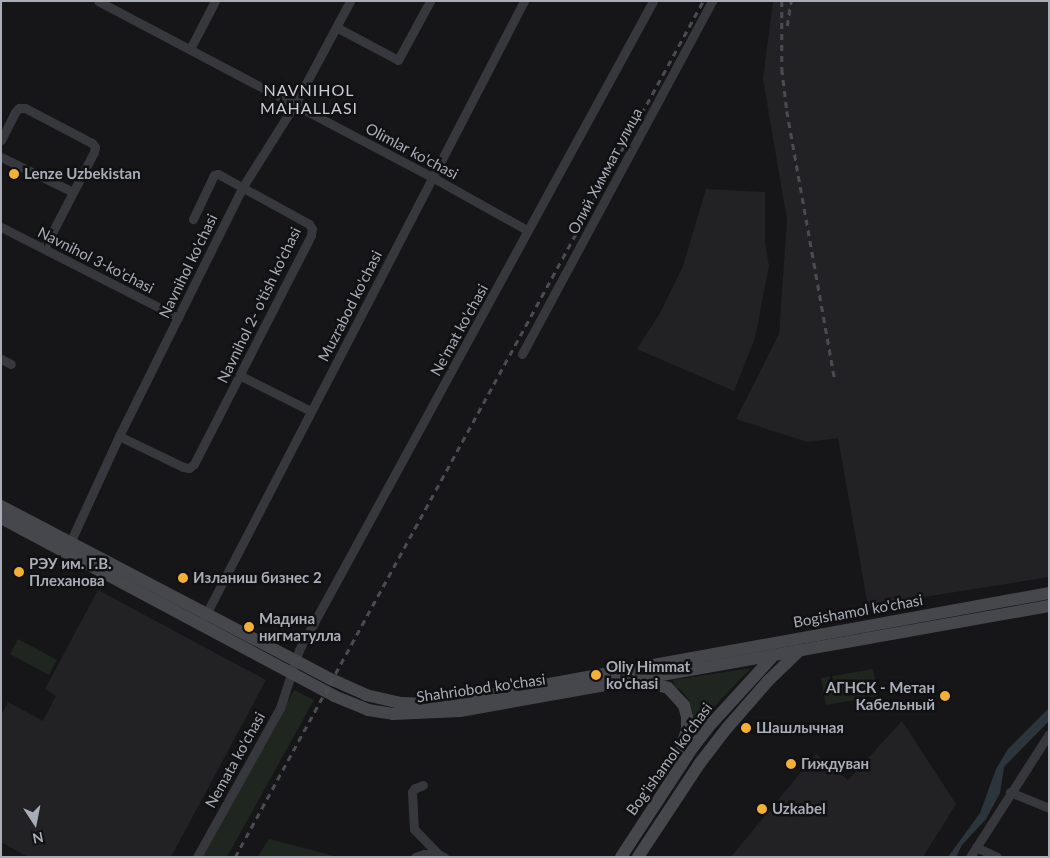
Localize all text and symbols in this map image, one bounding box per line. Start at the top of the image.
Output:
district label: NAVNIHOL MAHALLASI [259,80,359,118]
street label: Олий Химмат улица [564,105,646,237]
street label: Olimlar ko'chasi [362,119,462,183]
place label: Lenze Uzbekistan [24,165,141,183]
marker: Lenze Uzbekistan [8,168,20,180]
street label: Navnihol ko'chasi [155,211,221,321]
street label: Navnihol 3-ko'chasi [35,223,157,297]
street label: Navnihol 2- o'tish ko'chasi [213,224,305,386]
street label: Muzrabod ko'chasi [314,248,386,364]
street label: Ne'mat ko'chasi [426,281,492,379]
place label: РЭУ им. Г.В. Плеханова [29,554,112,589]
marker: РЭУ им. Г.В. Плеханова [13,566,25,578]
place label: Изланиш бизнес 2 [193,569,322,587]
marker: Изланиш бизнес 2 [177,572,189,584]
street label: Bogishamol ko'chasi [792,591,924,631]
place label: Мадина нигматулла [259,609,341,644]
marker: Мадина нигматулла [243,621,255,633]
place label: Oliy Himmat ko'chasi [606,657,691,692]
marker: Oliy Himmat ko'chasi [590,669,602,681]
street label: Shahriobod ko'chasi [415,670,547,706]
place label: АГНСК - Метан Кабельный [826,678,935,713]
marker: АГНСК - Метан Кабельный [939,690,951,702]
street label: Bog'ishamol ko'chasi [622,699,716,819]
street label: Nemata ko'chasi [201,709,269,811]
place label: Шашлычная [756,719,844,737]
marker: Шашлычная [740,722,752,734]
place label: Гиждуван [801,755,869,773]
marker: Гиждуван [785,758,797,770]
north arrow [10,798,60,848]
place label: Uzkabel [772,800,826,818]
marker: Uzkabel [756,803,768,815]
text: N [31,829,45,848]

